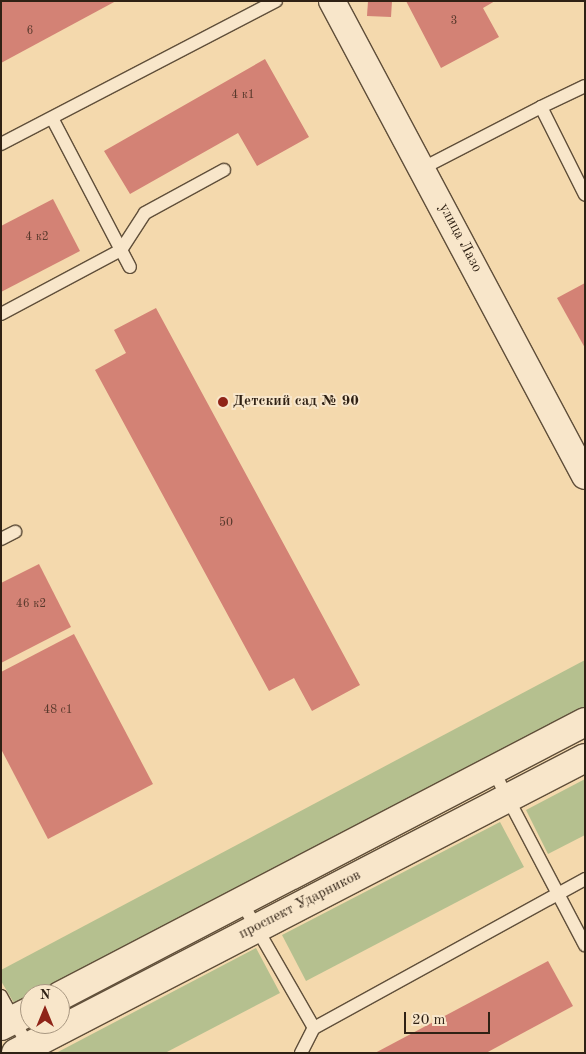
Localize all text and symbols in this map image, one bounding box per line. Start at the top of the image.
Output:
house number: 3 [451,15,457,29]
house number: 6 [27,25,33,39]
house number: 4 к1 [231,89,255,103]
street label: улица Лазо [434,200,486,276]
house number: 4 к2 [25,231,49,245]
place label: Детский сад № 90 [233,393,359,411]
marker: Детский сад № 90 [217,396,229,408]
house number: 50 [219,517,233,531]
house number: 46 к2 [16,598,46,612]
house number: 48 с1 [43,704,73,718]
street label: проспект Ударников [236,866,364,944]
north arrow [20,984,70,1034]
text: N [40,988,50,1002]
scale bar [406,1002,492,1034]
text: 20 m [412,1013,446,1028]

